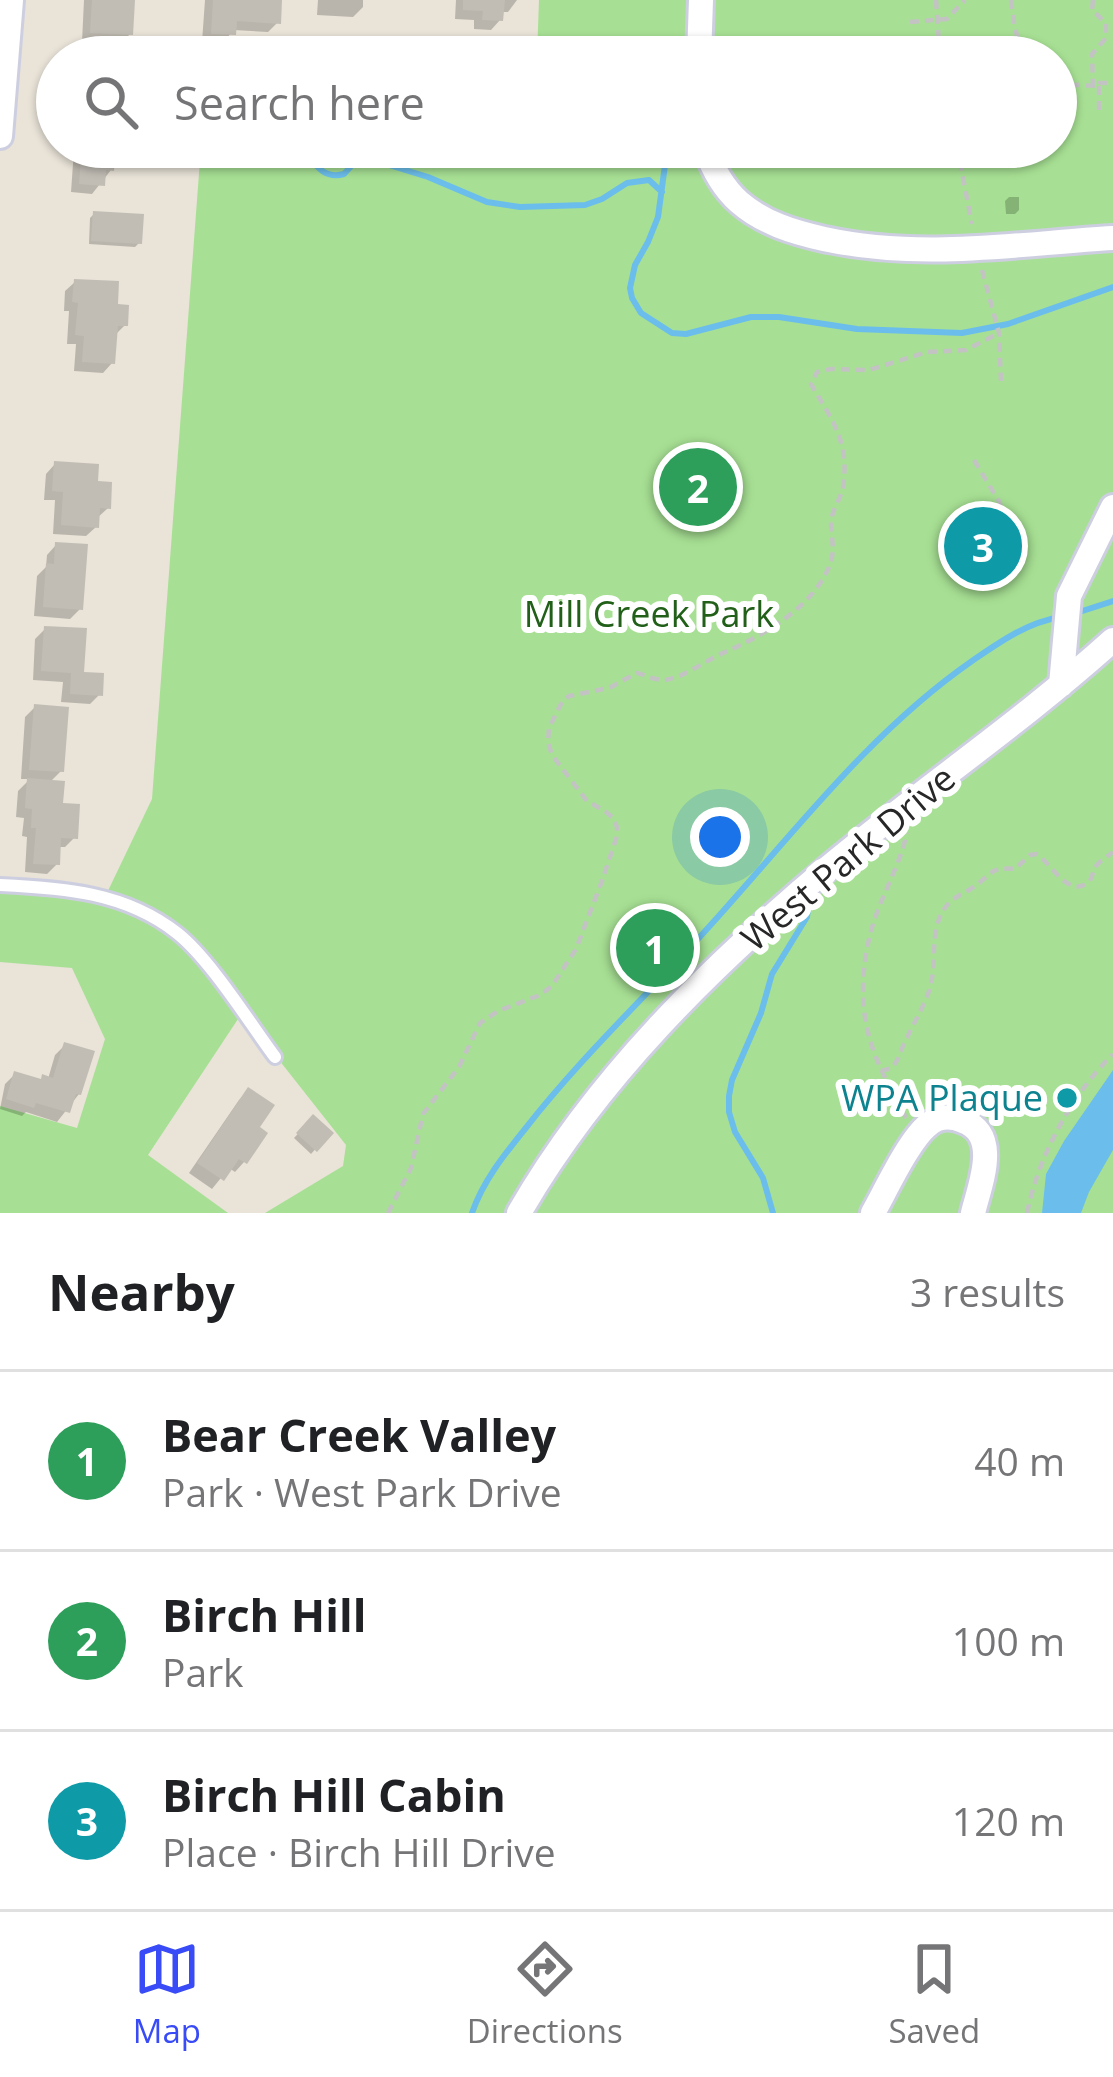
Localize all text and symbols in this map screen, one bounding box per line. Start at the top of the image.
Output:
search box [36,36,1077,168]
icon: search [78,69,144,135]
text: Search here [174,72,425,133]
pin: 2 [659,442,737,532]
pin: 3 [944,501,1022,591]
park label: Mill Creek Park [524,589,774,638]
street label: West Park Drive [730,753,965,962]
your location [690,807,750,867]
pin: 1 [616,903,694,993]
place label: WPA Plaque [841,1073,1043,1122]
marker: WPA Plaque [1054,1085,1080,1111]
text: Nearby [48,1256,235,1326]
text: 3 results [910,1265,1065,1318]
text: Bear Creek Valley [162,1404,556,1465]
text: 1 [76,1434,98,1487]
text: 40 m [974,1434,1065,1487]
text: Park · West Park Drive [162,1465,562,1518]
text: Birch Hill [162,1584,366,1645]
text: 2 [76,1614,98,1667]
text: 100 m [952,1614,1065,1667]
text: Park [162,1645,244,1698]
text: Birch Hill Cabin [162,1764,506,1825]
text: 3 [76,1794,98,1847]
text: 120 m [952,1794,1065,1847]
text: Place · Birch Hill Drive [162,1825,556,1878]
tab: Map [133,1936,201,2053]
tab: Directions [467,1936,623,2053]
tab: Saved [888,1936,980,2053]

